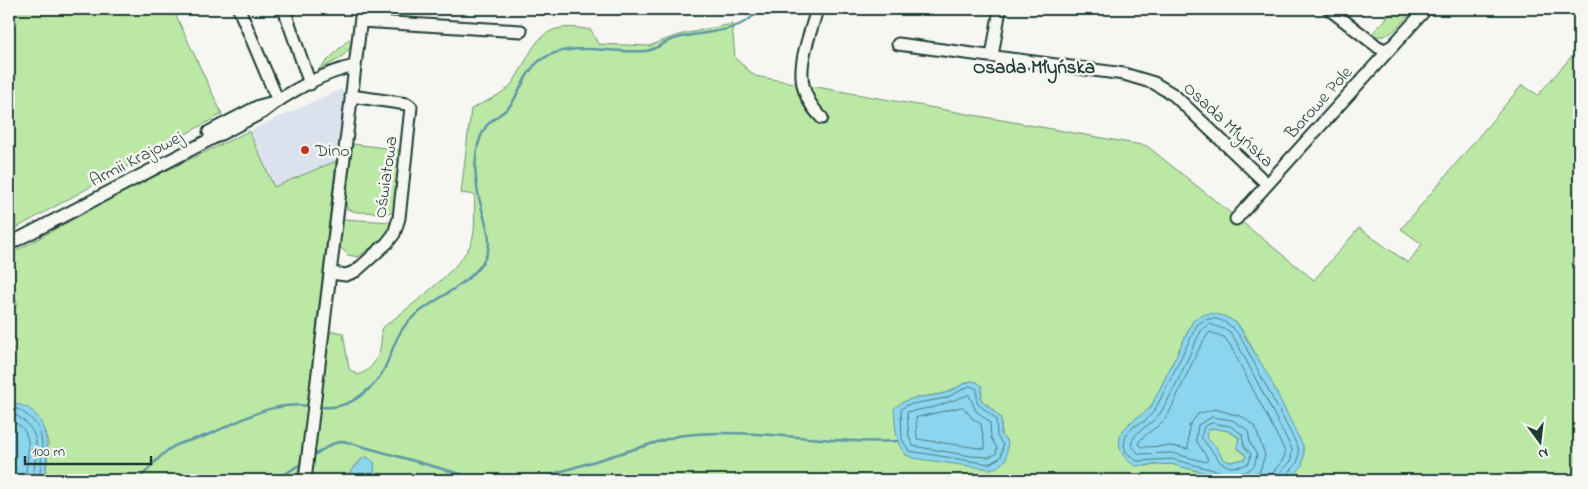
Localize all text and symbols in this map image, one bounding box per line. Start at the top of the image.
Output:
district label: Osada Młyńska [973,55,1095,84]
street label: Borowe Pole [1279,60,1360,146]
street label: Osada Młyńska [1176,76,1279,174]
street label: Armii Krajowej [86,125,189,195]
street label: Oświatowa [368,135,406,220]
place label: Dino [314,139,350,165]
marker: Dino [299,144,311,156]
north arrow [1516,416,1566,466]
scale bar [25,434,151,466]
text: 100 m [32,441,65,463]
text: N [1536,442,1550,464]

